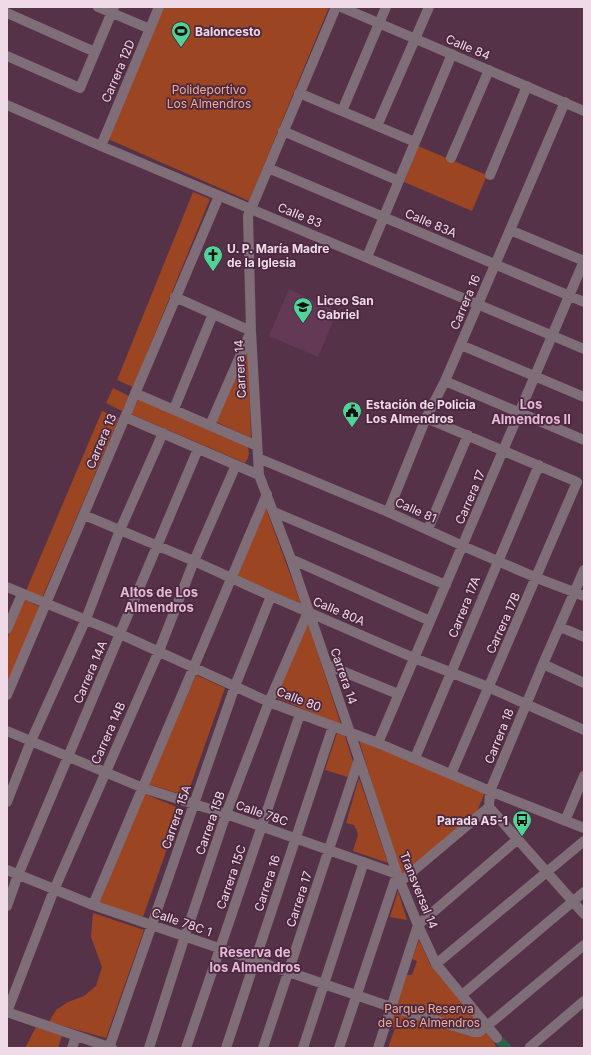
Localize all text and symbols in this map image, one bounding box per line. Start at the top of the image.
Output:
sports icon: Baloncesto [170,20,192,48]
place label: Baloncesto [195,24,261,39]
street label: Calle 84 [443,31,493,63]
street label: Carrera 12D [98,37,138,105]
park label: Polideportivo Los Almendros [167,82,251,111]
street label: Calle 83 [276,199,324,231]
street label: Calle 83A [403,205,459,241]
place label: U. P. María Madre de la Iglesia [227,241,329,270]
church icon: U. P. María Madre de la Iglesia [202,244,224,272]
street label: Carrera 16 [447,272,483,332]
place label: Liceo San Gabriel [317,293,374,322]
school or university icon: Liceo San Gabriel [292,296,314,324]
street label: Carrera 14 [231,339,249,399]
district label: Los Almendros II [491,396,571,427]
place label: Estación de Policia Los Almendros [366,397,476,426]
public building icon: Estación de Policia Los Almendros [341,400,363,428]
street label: Carrera 13 [83,411,119,471]
street label: Carrera 17 [452,467,488,527]
street label: Calle 81 [393,494,439,526]
street label: Carrera 17A [445,574,483,640]
district label: Altos de Los Almendros [120,584,198,615]
street label: Carrera 17B [483,590,523,656]
street label: Calle 80A [311,593,367,629]
street label: Carrera 14A [70,638,110,706]
street label: Carrera 14 [327,646,361,706]
street label: Calle 80 [275,684,323,714]
street label: Carrera 14B [88,699,128,766]
street label: Carrera 18 [481,706,517,766]
street label: Carrera 15A [158,783,194,851]
street label: Carrera 15B [192,789,228,857]
street label: Calle 78C [234,797,290,829]
bus stop icon: Parada A5-1 [511,809,533,837]
place label: Parada A5-1 [437,813,508,828]
street label: Carrera 15C [213,843,249,911]
street label: Transversal 14 [397,849,441,931]
street label: Carrera 16 [251,853,283,913]
street label: Carrera 17 [283,869,315,929]
street label: Calle 78C 1 [150,905,214,939]
district label: Reserva de los Almendros [209,944,301,975]
park label: Parque Reserva de Los Almendros [378,1001,480,1030]

